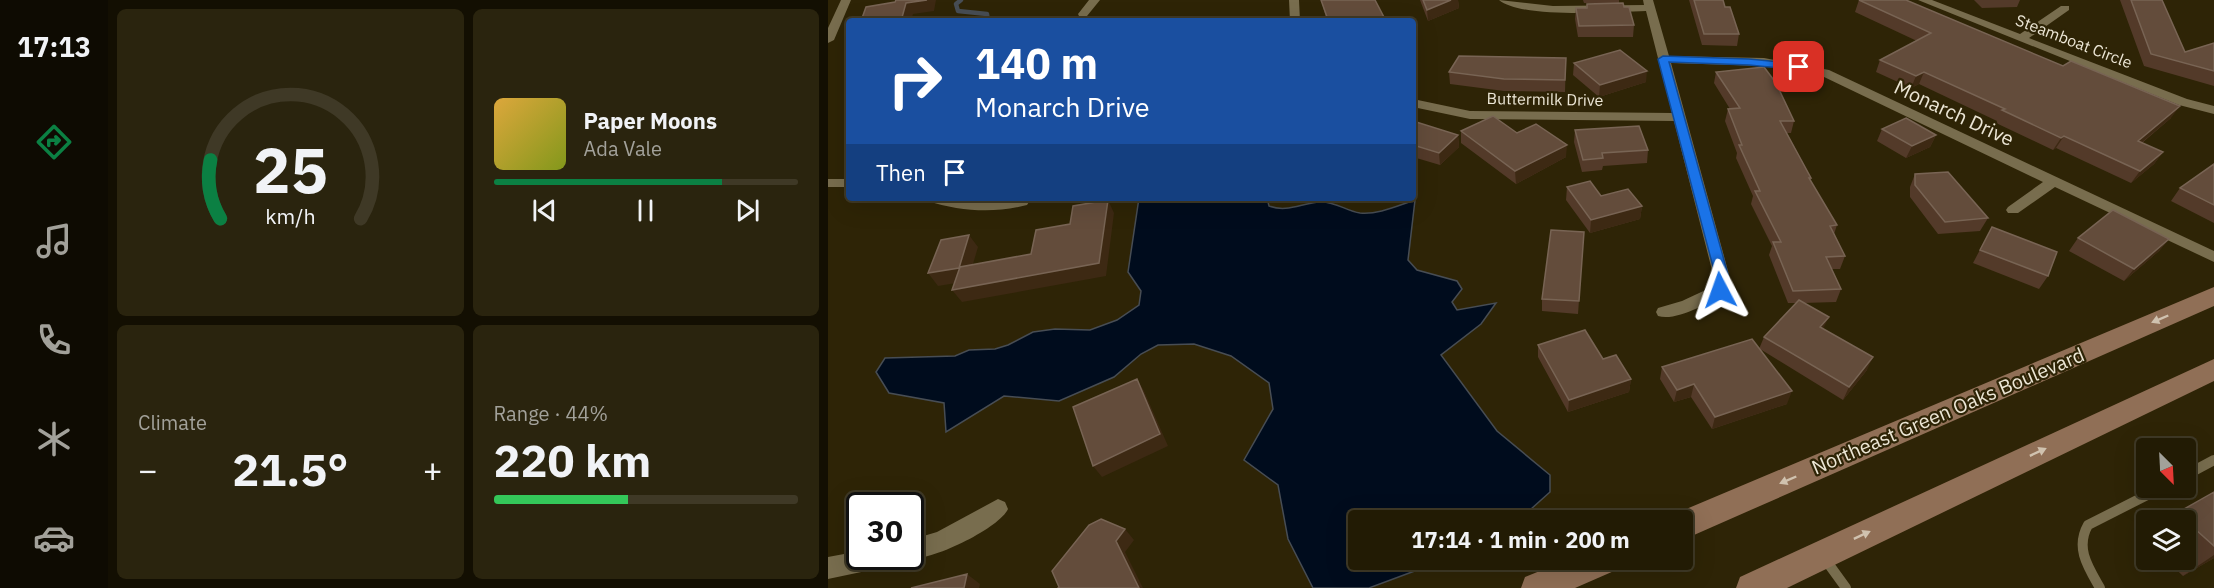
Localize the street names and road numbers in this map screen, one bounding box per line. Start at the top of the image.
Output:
street label: Steamboat Circle [2013,10,2135,72]
street label: Monarch Drive [1890,73,2019,152]
street label: Buttermilk Drive [1486,88,1604,110]
street label: Northeast Green Oaks Boulevard [1807,341,2088,480]

